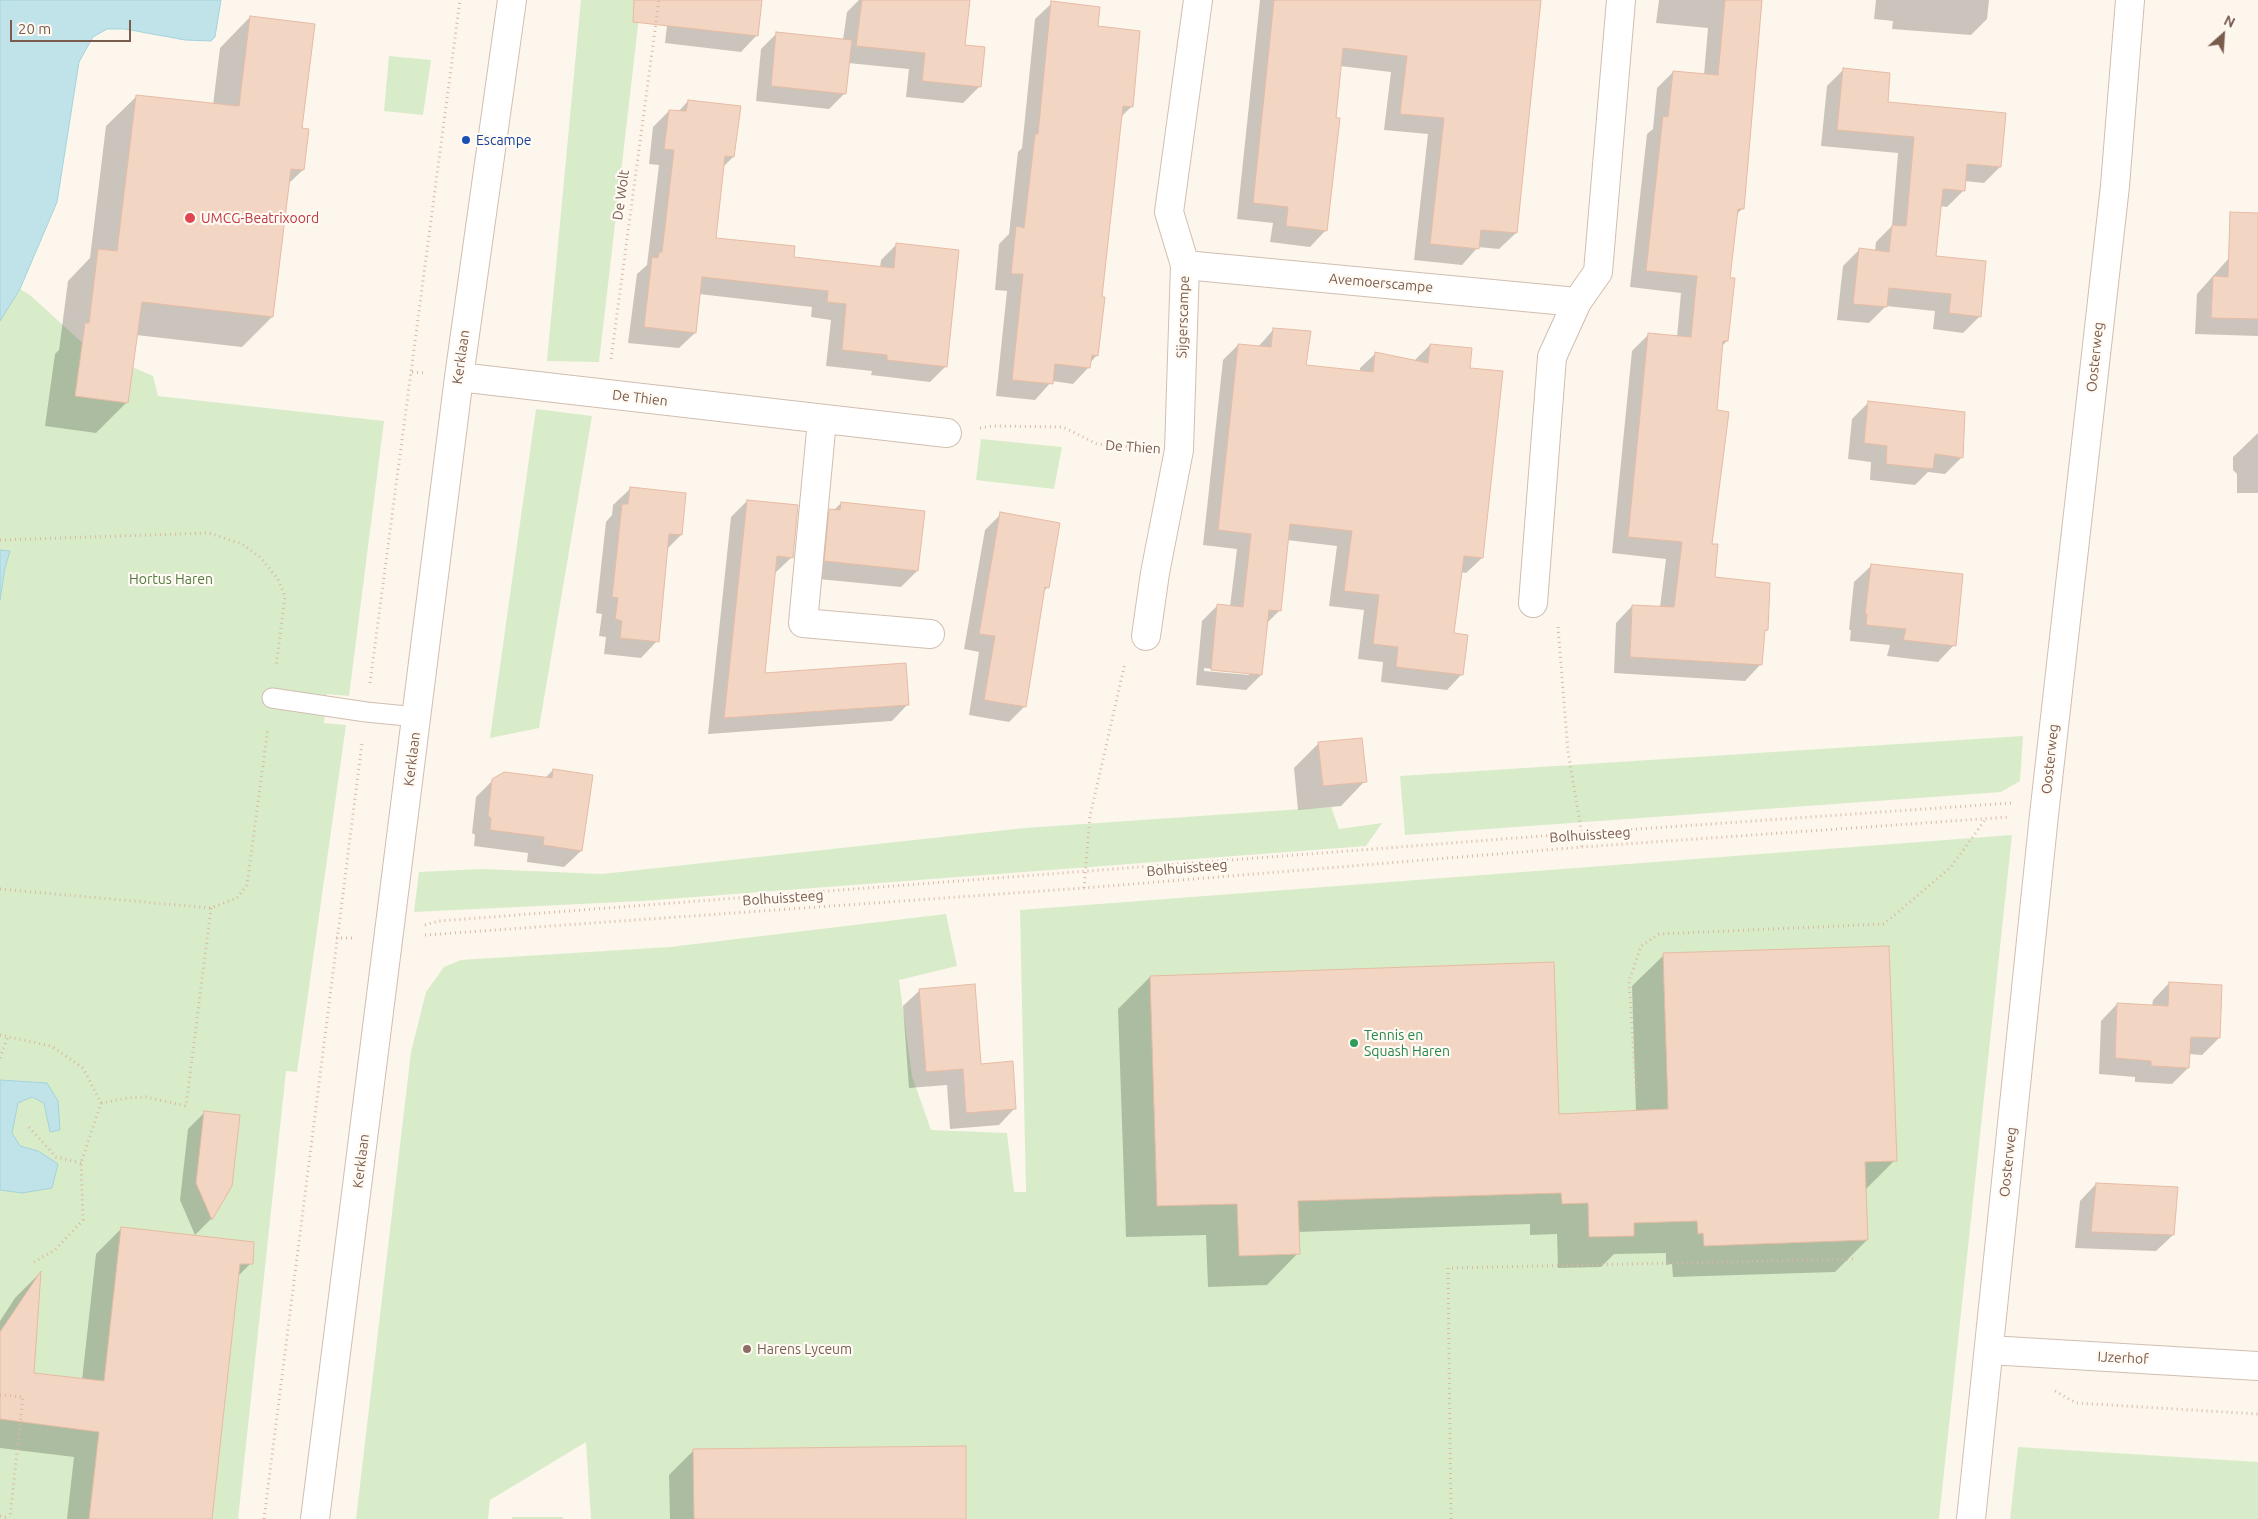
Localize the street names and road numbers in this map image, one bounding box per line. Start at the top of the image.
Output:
street label: De Wolt [609,169,633,221]
street label: Avemoerscampe [1328,270,1434,296]
street label: Sijgerscampe [1173,275,1193,359]
street label: Oosterweg [2083,321,2107,393]
street label: Kerklaan [449,329,473,385]
street label: De Thien [611,386,669,410]
street label: De Thien [1105,437,1161,457]
street label: Oosterweg [2038,723,2062,795]
street label: Kerklaan [400,731,424,787]
street label: Bolhuissteeg [1549,824,1631,846]
street label: Bolhuissteeg [1146,856,1228,880]
street label: Bolhuissteeg [742,887,824,909]
street label: Oosterweg [1996,1126,2020,1198]
street label: Kerklaan [349,1133,373,1189]
street label: IJzerhof [2097,1348,2149,1368]

